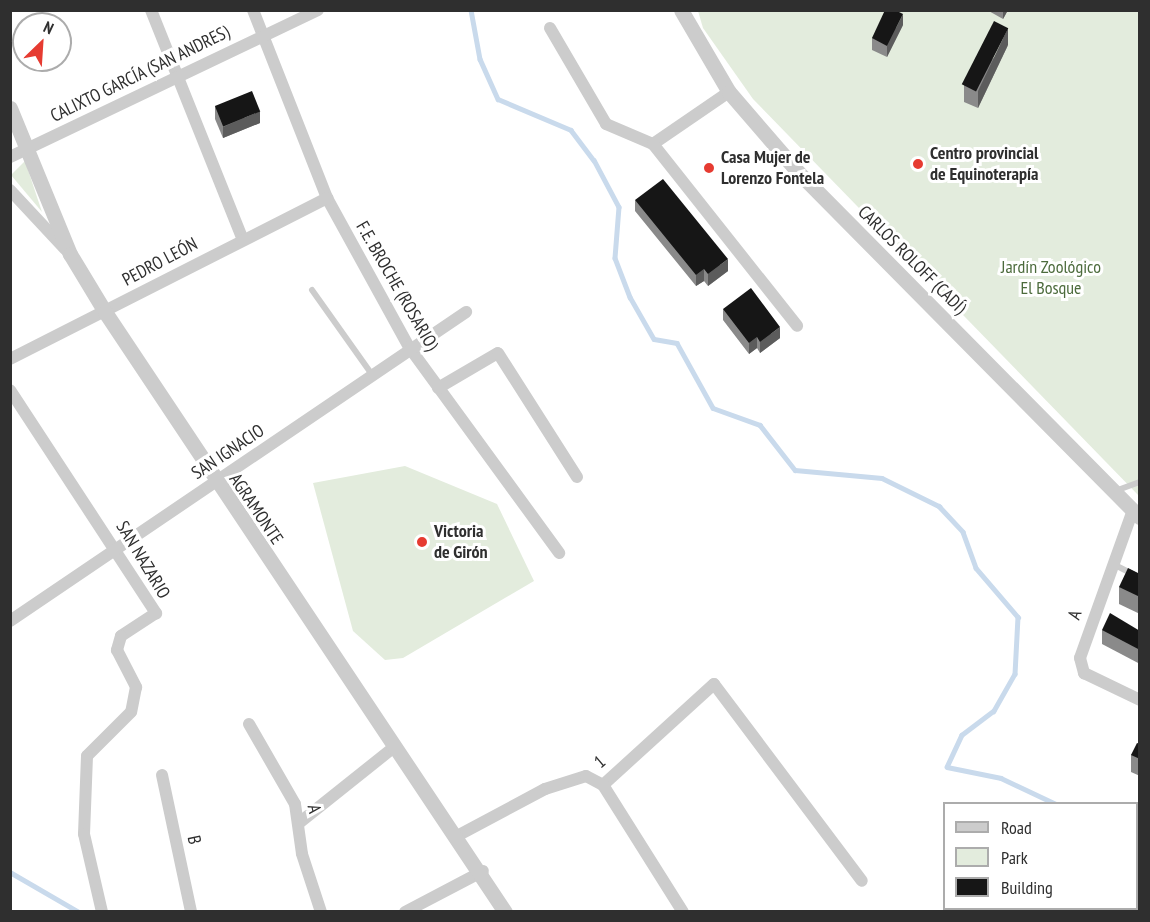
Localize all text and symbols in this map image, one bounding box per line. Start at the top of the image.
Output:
north arrow [12,12,72,72]
street label: CALIXTO GARCÍA (SAN ANDRES) [46,21,234,127]
place label: Centro provincial de Equinoterapía [930,143,1038,186]
place label: Casa Mujer de Lorenzo Fontela [721,147,824,190]
marker: Centro provincial de Equinoterapía [911,157,925,171]
marker: Casa Mujer de Lorenzo Fontela [702,161,716,175]
street label: CARLOS ROLOFF (CADÍ) [853,201,971,319]
street label: F.E. BROCHE (ROSARIO) [351,217,443,355]
street label: PEDRO LEÓN [119,233,201,291]
park label: Jardín Zoológico El Bosque [1001,257,1101,300]
street label: SAN IGNACIO [188,420,268,484]
street label: AGRAMONTE [225,470,287,548]
street label: SAN NAZARIO [111,517,175,603]
place label: Victoria de Girón [434,521,488,564]
marker: Victoria de Girón [415,535,429,549]
street label: A [1063,607,1087,623]
street label: 1 [590,751,610,773]
street label: A [303,802,325,816]
legend [943,802,1138,910]
text: Road [1001,816,1032,839]
street label: B [183,834,205,846]
text: Park [1001,846,1028,869]
text: Building [1001,876,1053,899]

